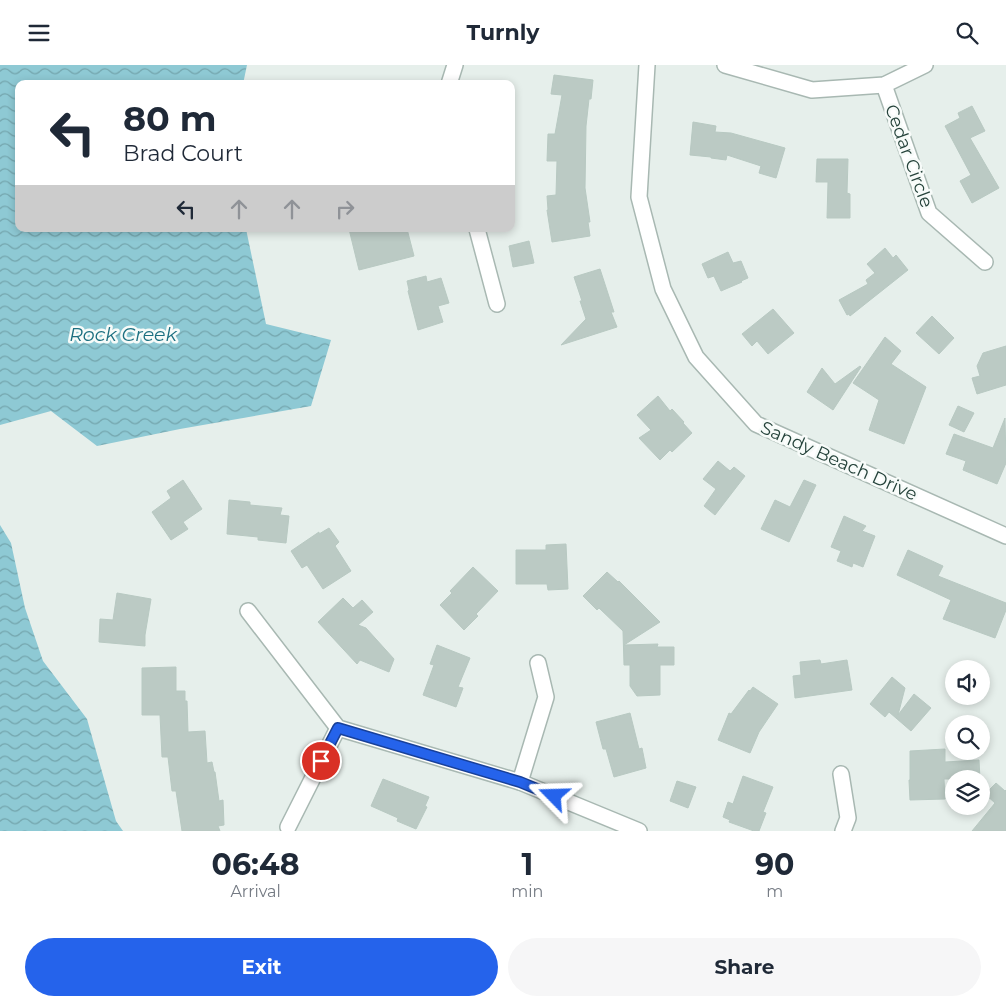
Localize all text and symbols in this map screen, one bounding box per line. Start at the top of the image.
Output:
icon: menu [25,19,53,47]
text: Turnly [467,19,539,46]
icon: search [953,19,981,47]
text: 80 m [123,97,217,140]
icon: left [40,100,105,165]
street label: Cedar Circle [880,101,938,211]
text: Brad Court [123,140,243,167]
icon: left [172,195,200,223]
icon: ahead [225,195,253,223]
icon: ahead [278,195,306,223]
icon: right [331,195,359,223]
water label: Rock Creek [69,323,178,346]
street label: Sandy Beach Drive [757,417,921,506]
map controls [945,660,990,815]
button: sound [945,660,990,705]
button: search [945,715,990,760]
pin [300,740,342,782]
icon: arrive [307,747,335,775]
position arrow [527,769,579,821]
button: layers [945,770,990,815]
text: 06:48 [212,846,300,883]
text: 1 [521,846,533,883]
text: 90 [755,846,794,883]
text: Arrival [230,882,281,901]
text: min [511,882,543,901]
text: m [766,882,783,901]
button: Exit [25,938,498,996]
button: Share [508,938,981,996]

